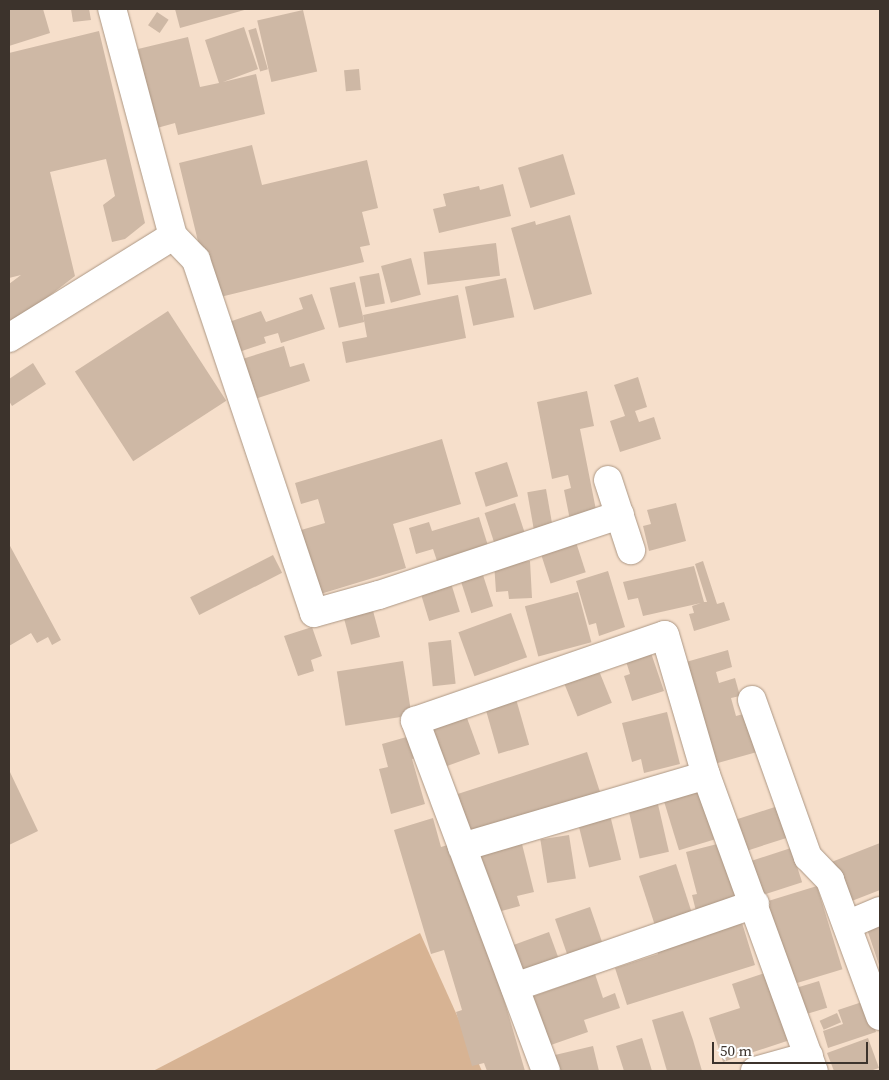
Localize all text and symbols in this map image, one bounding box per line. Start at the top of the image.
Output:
scale bar [714,1032,870,1064]
text: 50 m [720,1040,752,1061]

